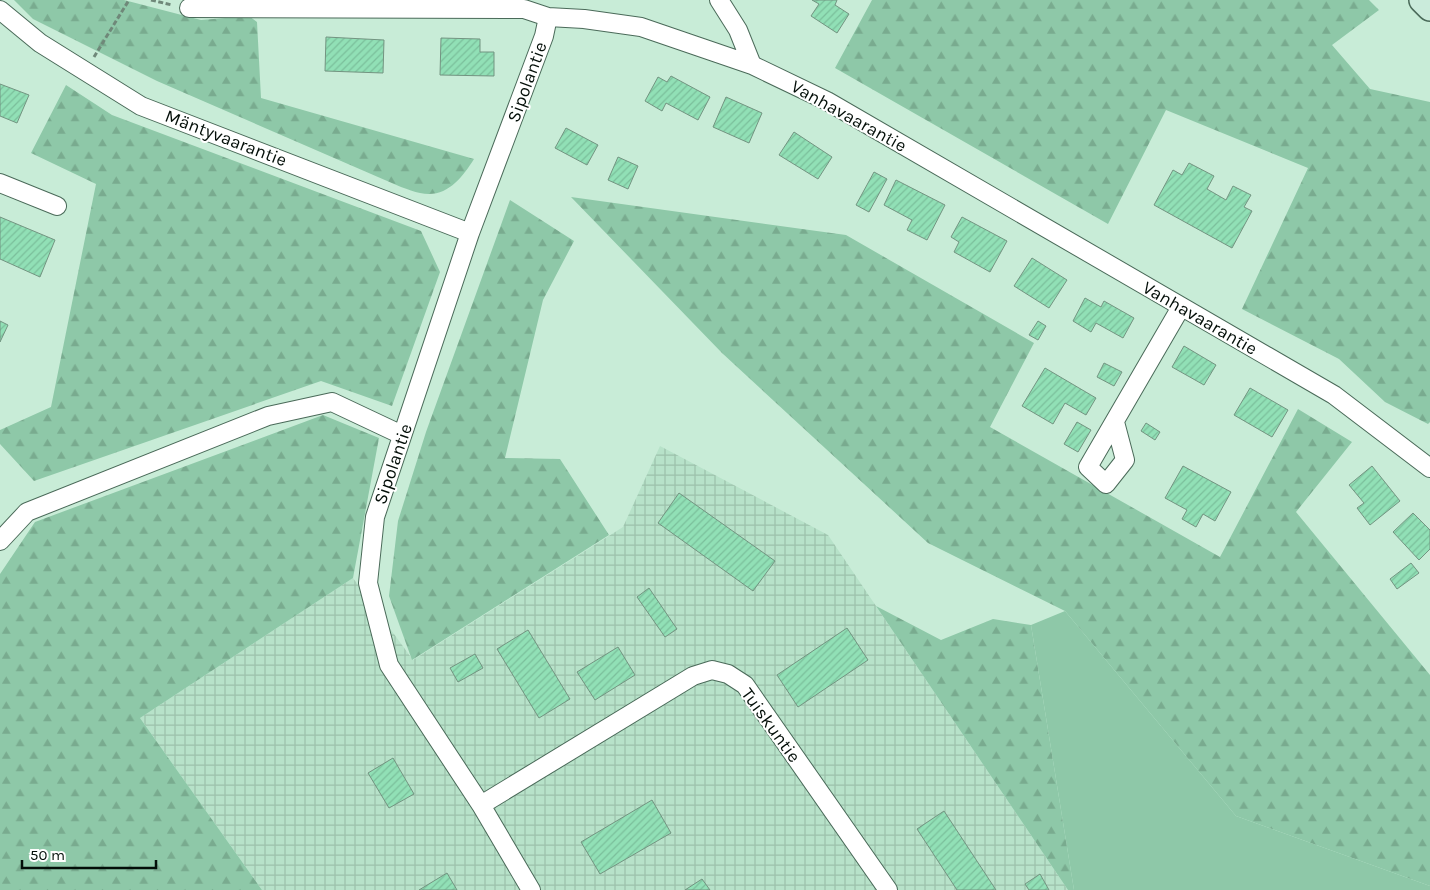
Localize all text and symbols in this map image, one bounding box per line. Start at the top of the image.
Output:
street label: Sipolantie [502,39,552,125]
street label: Vanhavaarantie [787,75,911,157]
street label: Mäntyvaarantie [162,105,290,171]
street label: Vanhavaarantie [1139,276,1261,360]
street label: Sipolantie [369,421,417,507]
street label: Tuiskuntie [737,683,805,767]
scale bar [22,838,156,870]
text: 50 m [30,846,65,864]

